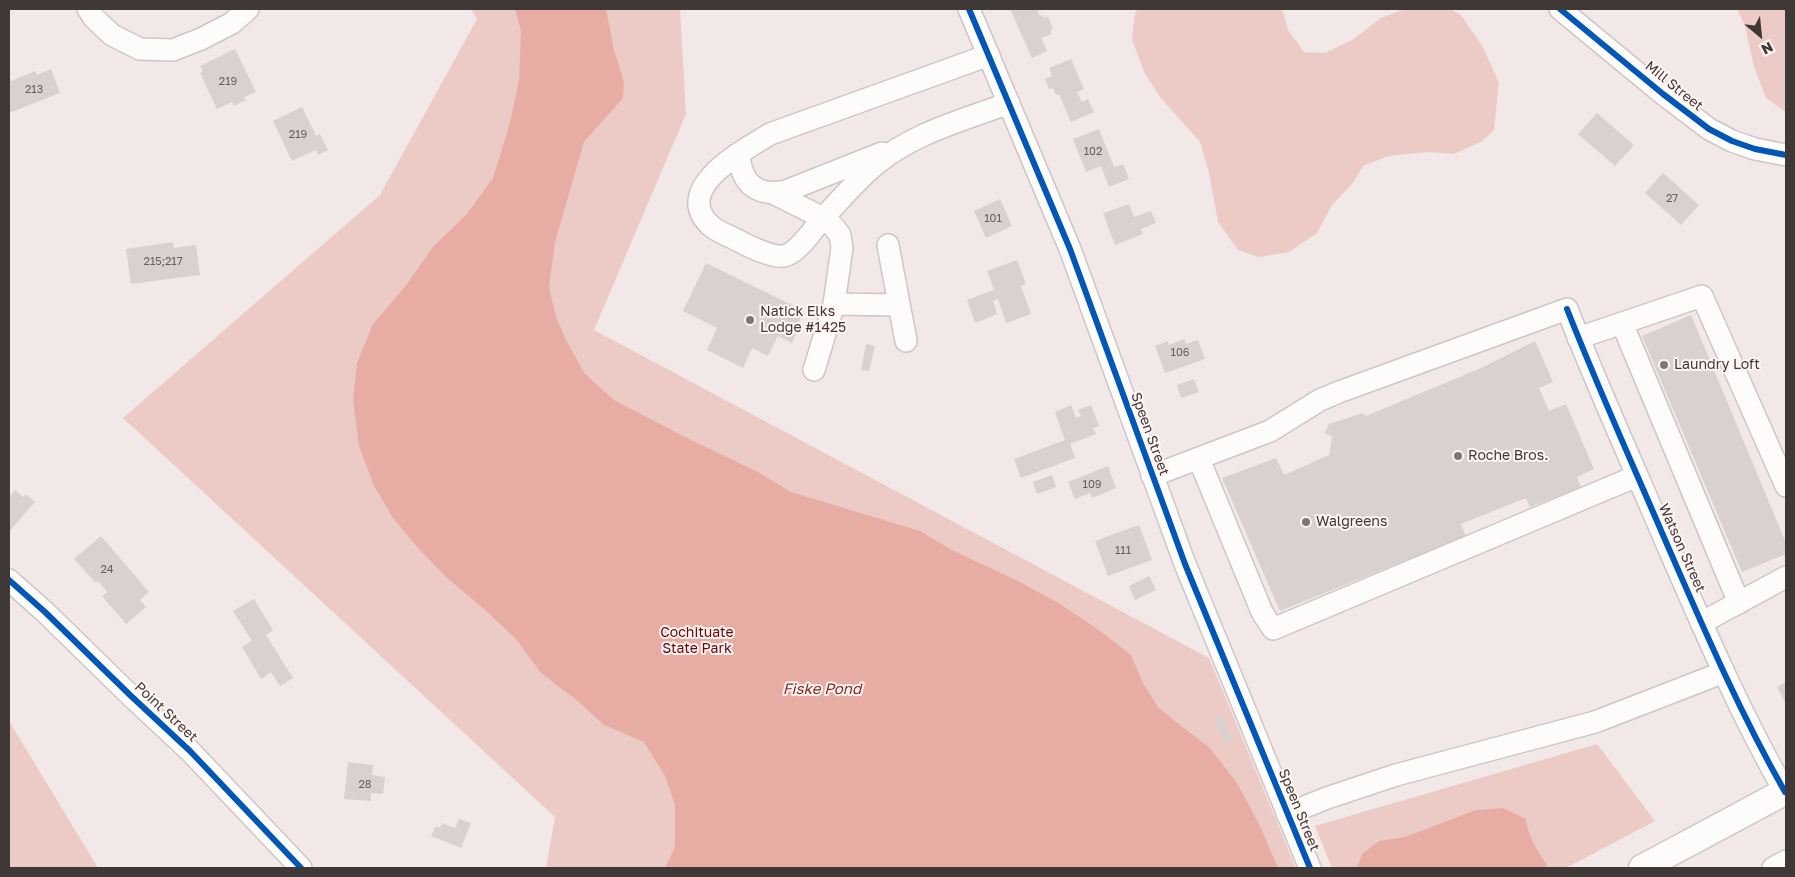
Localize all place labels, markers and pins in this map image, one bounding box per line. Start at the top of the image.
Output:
place label: Natick Elks Lodge #1425 [760,304,846,336]
marker: Natick Elks Lodge #1425 [744,314,756,326]
place label: Laundry Loft [1674,357,1760,373]
marker: Laundry Loft [1658,359,1670,371]
place label: Roche Bros. [1468,448,1548,464]
marker: Roche Bros. [1452,450,1464,462]
place label: Walgreens [1316,514,1387,530]
marker: Walgreens [1300,516,1312,528]

